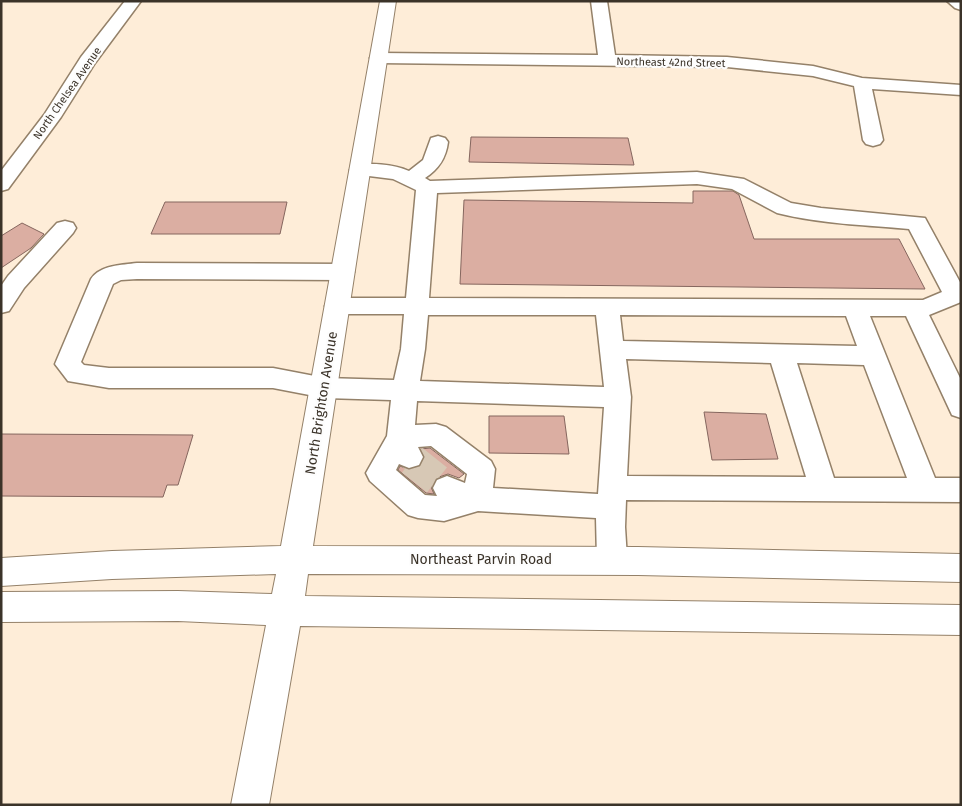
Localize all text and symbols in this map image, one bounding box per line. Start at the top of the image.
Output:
street label: North Chelsea Avenue [31,45,104,142]
street label: Northeast 42nd Street [616,55,726,70]
street label: North Brighton Avenue [302,330,341,476]
street label: Northeast Parvin Road [410,551,552,568]

